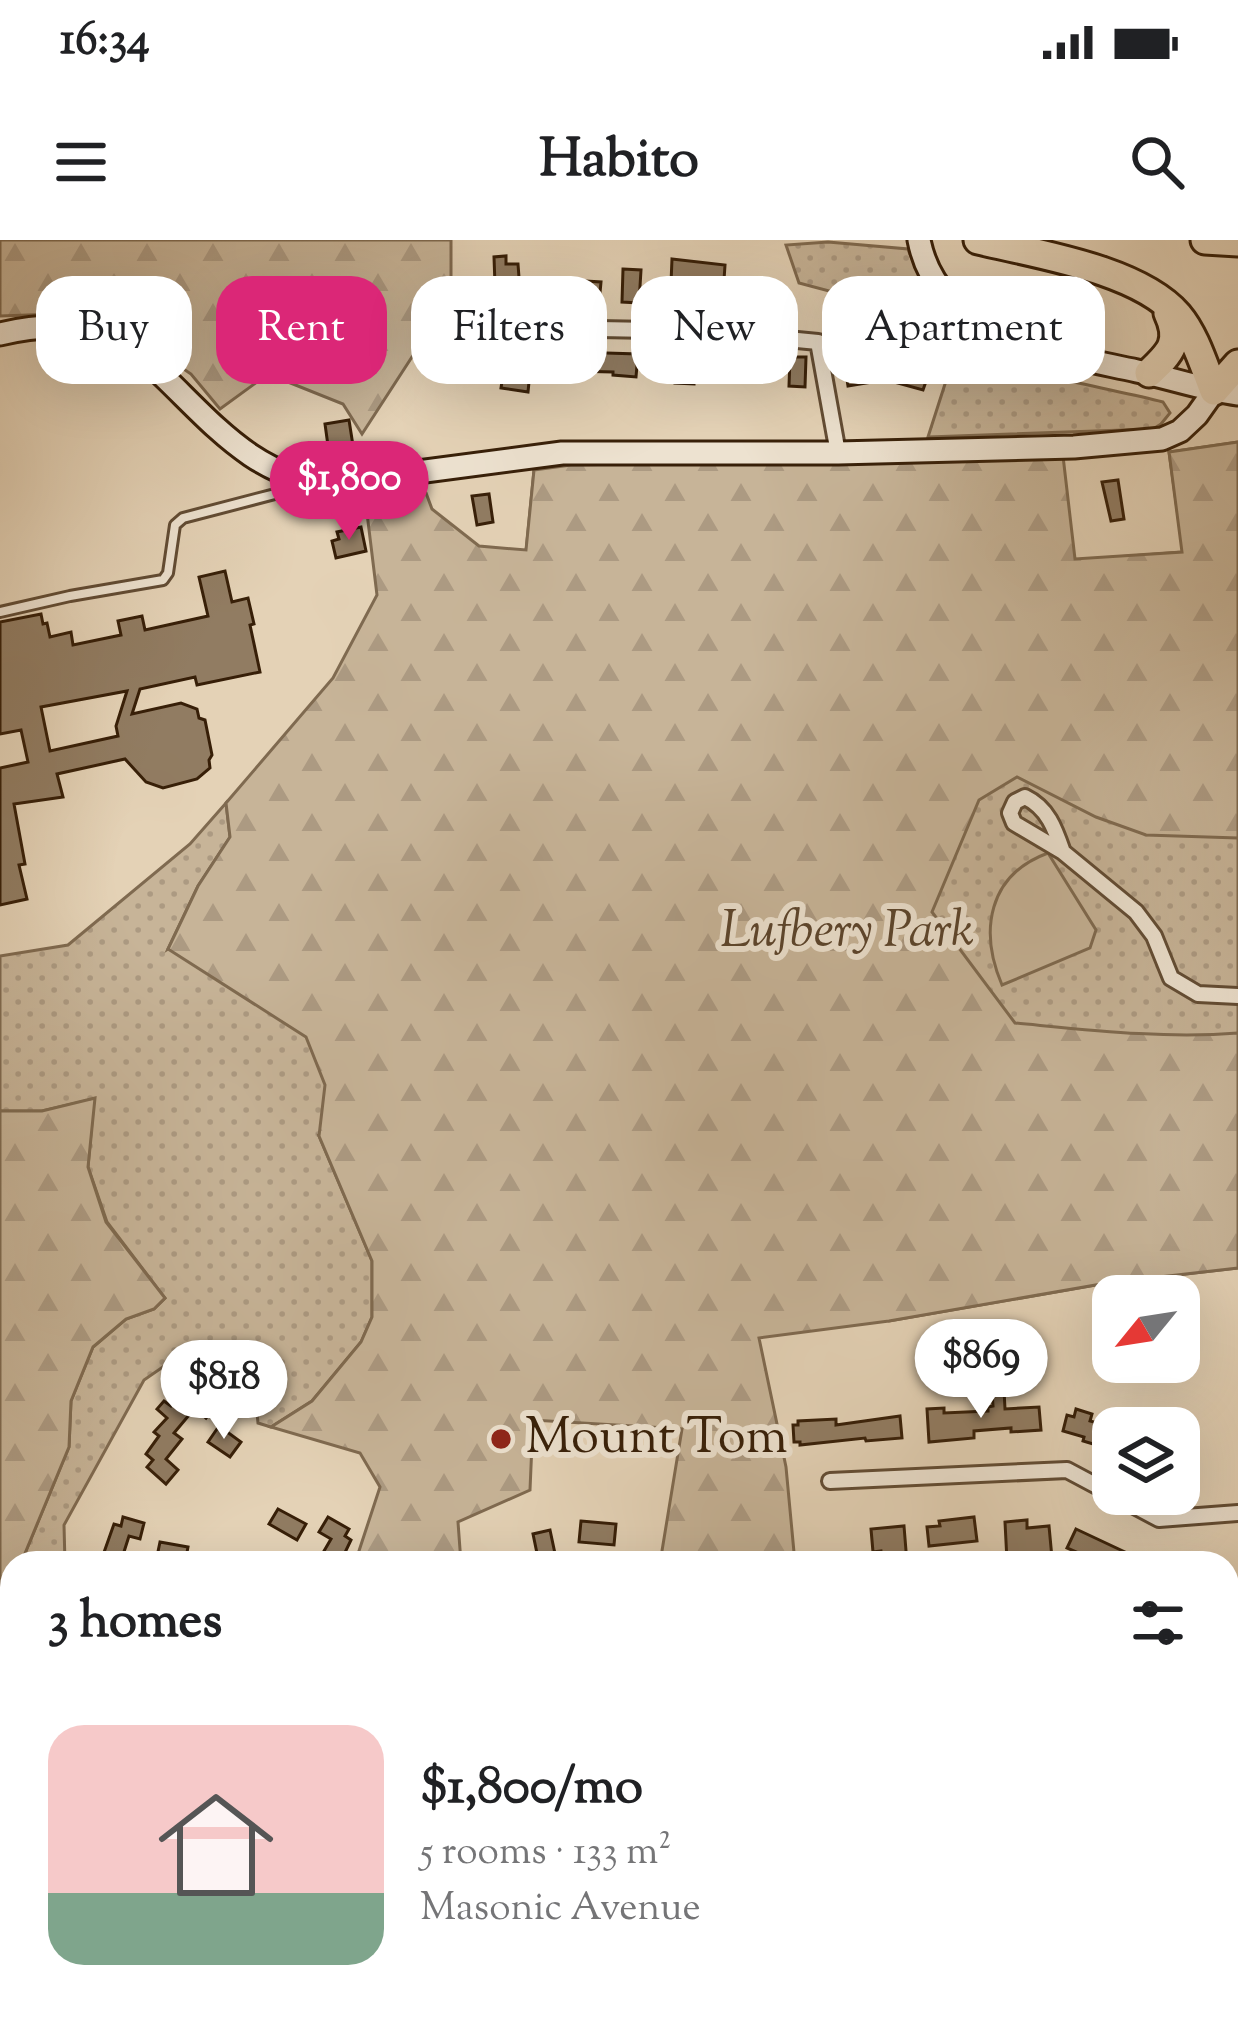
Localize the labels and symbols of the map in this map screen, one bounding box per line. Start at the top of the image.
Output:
pin: $1,800 [251,441,447,543]
park label: Lufbery Park [720,896,974,969]
north arrow [1092,1275,1200,1383]
pin: $869 [910,1319,1052,1421]
pin: $818 [153,1340,295,1442]
place label: Mount Tom [525,1403,788,1476]
marker: Mount Tom [488,1426,514,1452]

